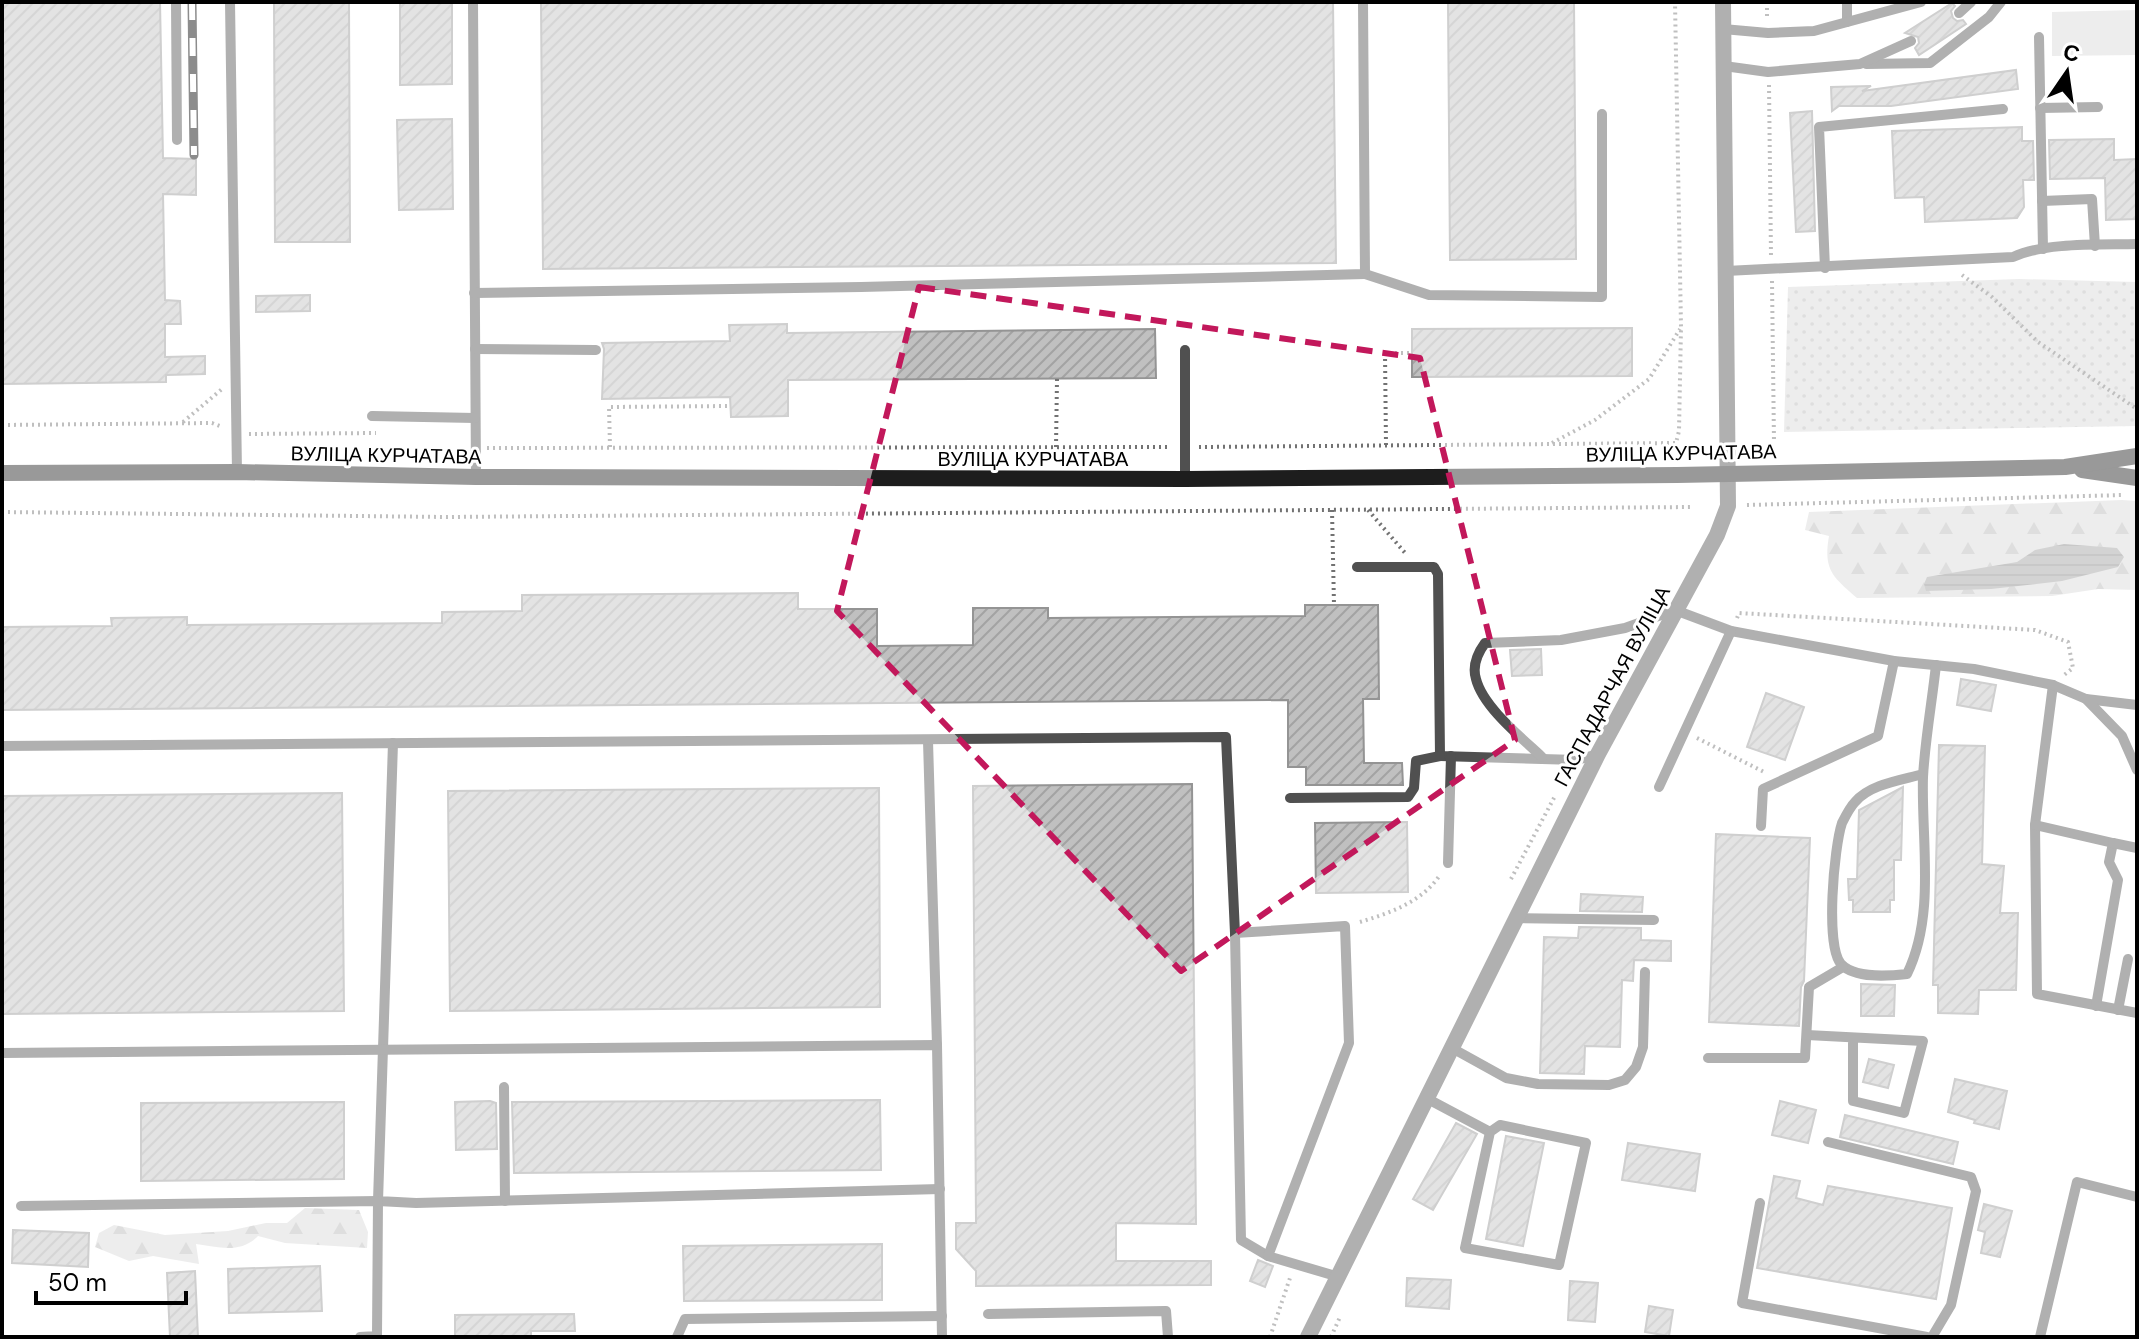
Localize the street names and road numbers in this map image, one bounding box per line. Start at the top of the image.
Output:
street label: ВУЛІЦА КУРЧАТАВА [1585,438,1777,468]
street label: ВУЛІЦА КУРЧАТАВА [290,440,482,470]
street label: ВУЛІЦА КУРЧАТАВА [938,446,1129,472]
street label: ГАСПАДАРЧАЯ ВУЛІЦА [1548,581,1676,791]

